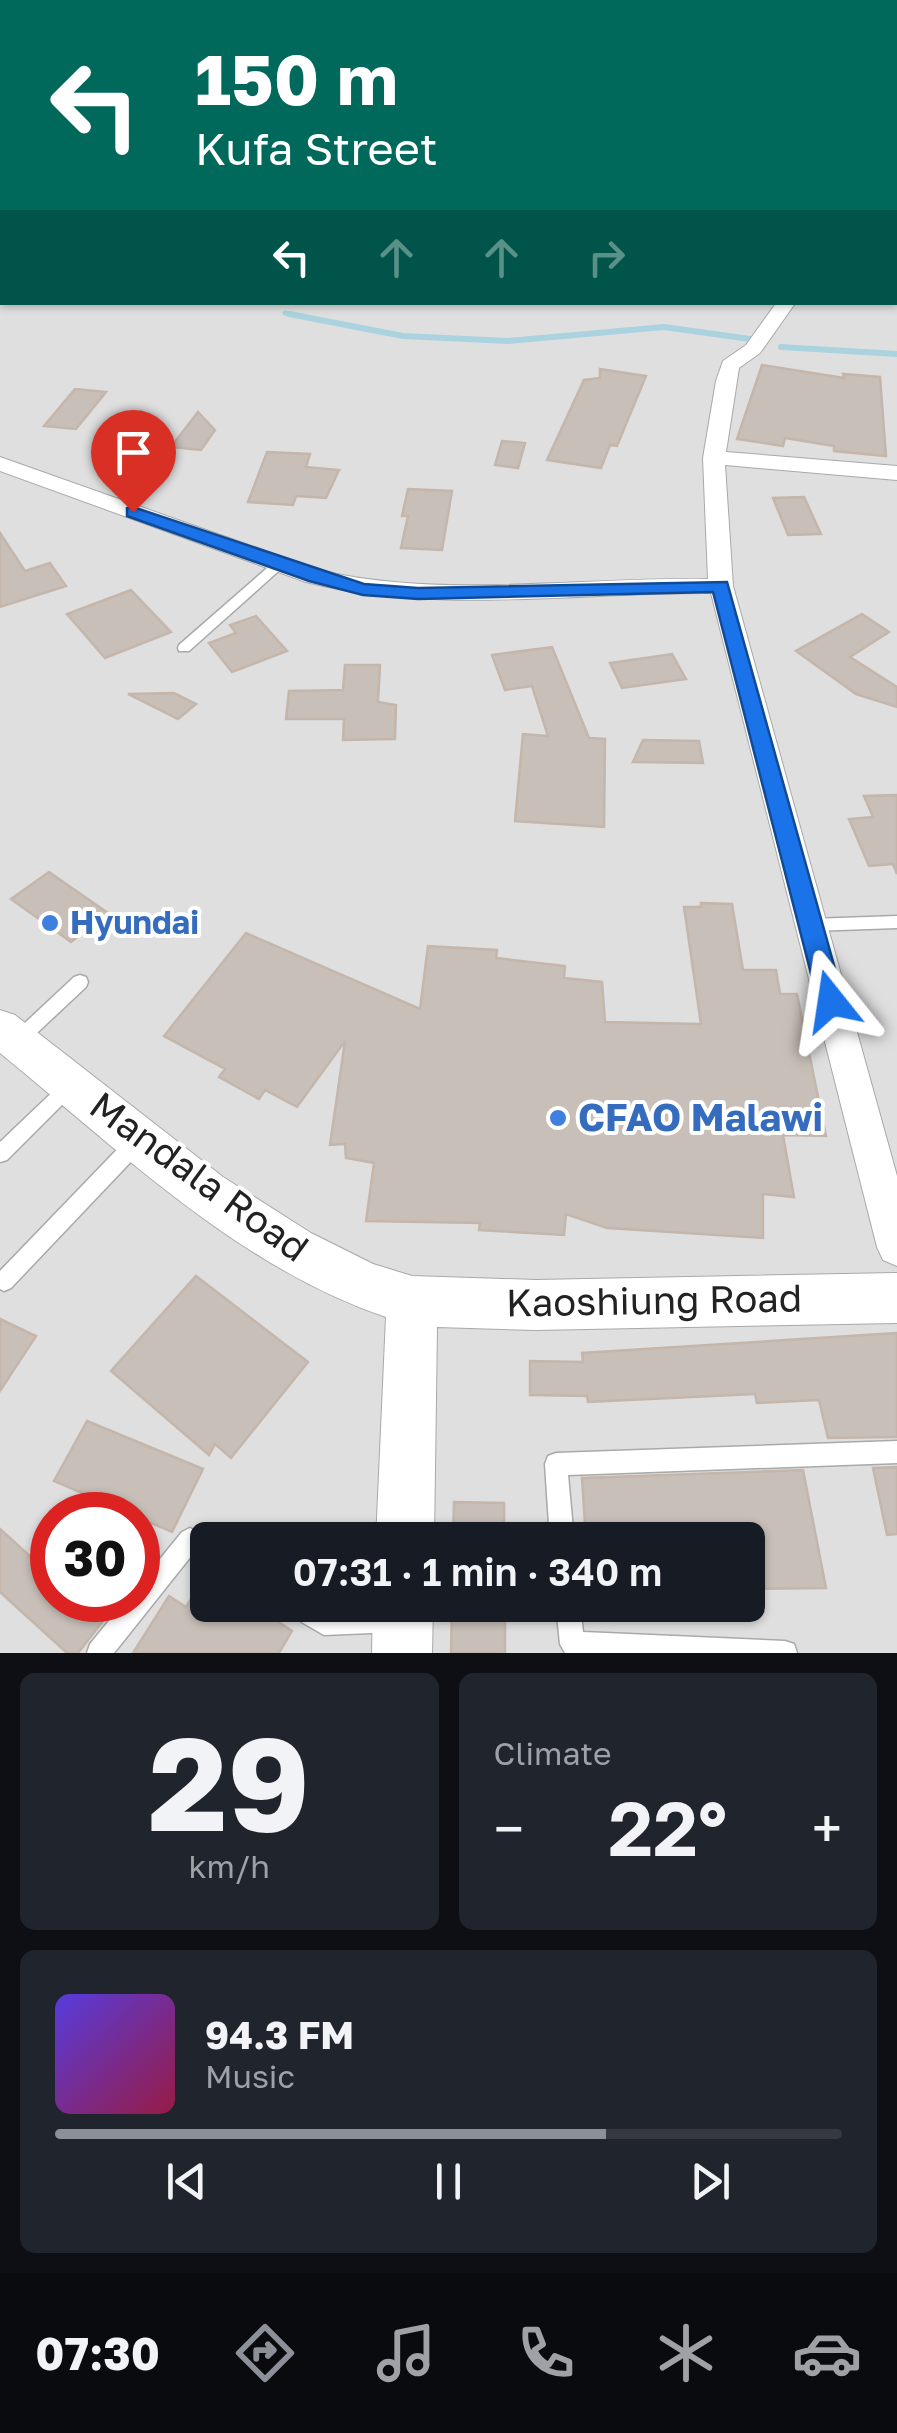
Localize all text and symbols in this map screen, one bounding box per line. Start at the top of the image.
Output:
text: 150 m [195,36,398,120]
icon: left [30,40,160,170]
text: Kufa Street [195,121,438,175]
icon: left [264,230,319,285]
icon: ahead [369,230,424,285]
icon: ahead [474,230,529,285]
icon: right [579,230,634,285]
pin [91,410,176,513]
icon: arrive [106,425,161,480]
place label: Hyundai [70,903,199,941]
marker: Hyundai [39,912,61,934]
position arrow [779,949,883,1053]
street label: Mandala Road [82,1082,318,1270]
place label: CFAO Malawi [578,1094,823,1139]
marker: CFAO Malawi [547,1107,569,1129]
street label: Kaoshiung Road [506,1274,802,1325]
speed limit sign: 30 [30,1492,160,1622]
text: 07:31 · 1 min · 340 m [293,1549,662,1594]
text: 29 [148,1704,310,1860]
text: Climate [494,1734,612,1772]
text: 22° [608,1782,727,1873]
text: − [494,1795,524,1861]
text: + [812,1795,842,1861]
text: km/h [189,1847,270,1885]
text: 94.3 FM [205,2012,354,2057]
text: Music [205,2057,295,2095]
icon: previous [159,2154,214,2209]
icon: pause [421,2154,476,2209]
icon: next [683,2154,738,2209]
icon: directions [230,2318,300,2388]
icon: music [371,2318,441,2388]
icon: phone [511,2318,581,2388]
icon: climate [651,2318,721,2388]
icon: car [792,2318,862,2388]
text: 07:30 [35,2326,160,2380]

